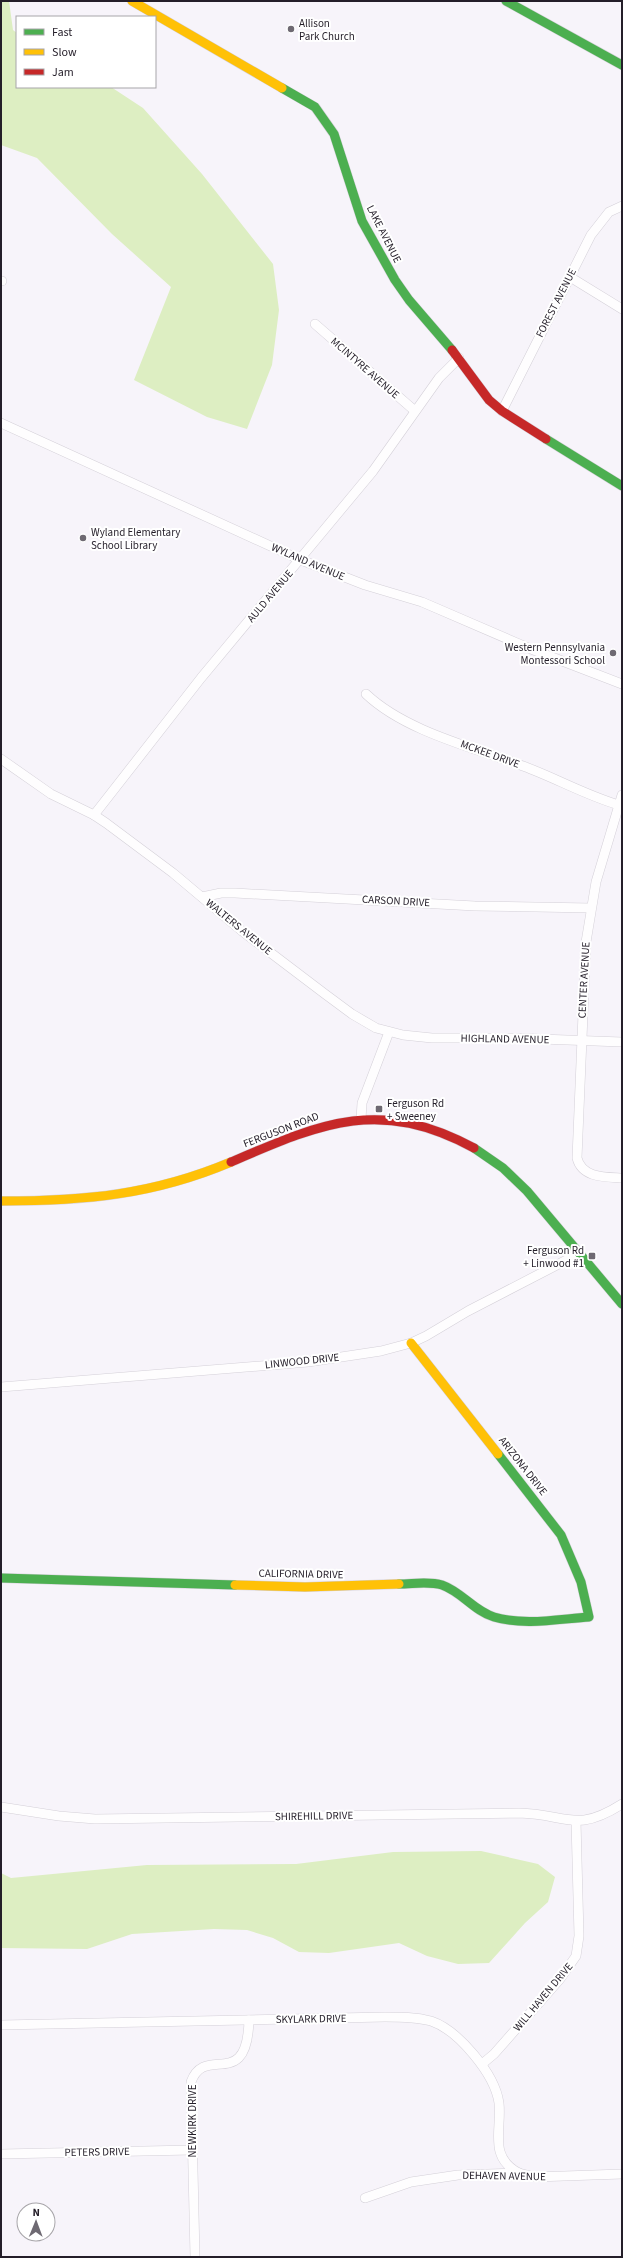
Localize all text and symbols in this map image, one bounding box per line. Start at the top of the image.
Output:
legend [16,16,156,88]
place label: Allison Park Church [299,16,355,44]
text: Fast [52,24,72,41]
marker: Allison Park Church [286,24,296,34]
text: Slow [52,44,77,61]
text: Jam [52,64,74,81]
street label: LAKE AVENUE [363,203,405,266]
street label: FOREST AVENUE [532,266,580,340]
street label: MCINTYRE AVENUE [327,334,403,402]
place label: Wyland Elementary School Library [91,525,180,553]
marker: Wyland Elementary School Library [78,533,88,543]
street label: WYLAND AVENUE [269,540,347,584]
street label: AULD AVENUE [244,566,297,626]
place label: Western Pennsylvania Montessori School [505,640,605,668]
marker: Western Pennsylvania Montessori School [608,648,618,658]
street label: MCKEE DRIVE [458,736,522,772]
street label: CARSON DRIVE [362,892,431,910]
street label: WALTERS AVENUE [202,895,276,959]
street label: CENTER AVENUE [575,941,594,1019]
street label: HIGHLAND AVENUE [461,1031,550,1047]
place label: Ferguson Rd + Sweeney [387,1096,444,1124]
marker: Ferguson Rd + Sweeney [374,1104,384,1114]
street label: FERGUSON ROAD [241,1109,321,1151]
place label: Ferguson Rd + Linwood #1 [523,1243,584,1271]
marker: Ferguson Rd + Linwood #1 [587,1251,597,1261]
street label: LINWOOD DRIVE [264,1350,340,1372]
street label: ARIZONA DRIVE [495,1433,551,1499]
street label: CALIFORNIA DRIVE [258,1566,344,1582]
street label: SHIREHILL DRIVE [275,1808,353,1824]
street label: WILL HAVEN DRIVE [510,1959,576,2035]
street label: SKYLARK DRIVE [275,2011,347,2027]
street label: NEWKIRK DRIVE [185,2084,200,2158]
street label: PETERS DRIVE [64,2144,130,2160]
street label: DEHAVEN AVENUE [462,2168,546,2184]
north arrow [16,2202,56,2242]
text: N [32,2205,40,2220]

